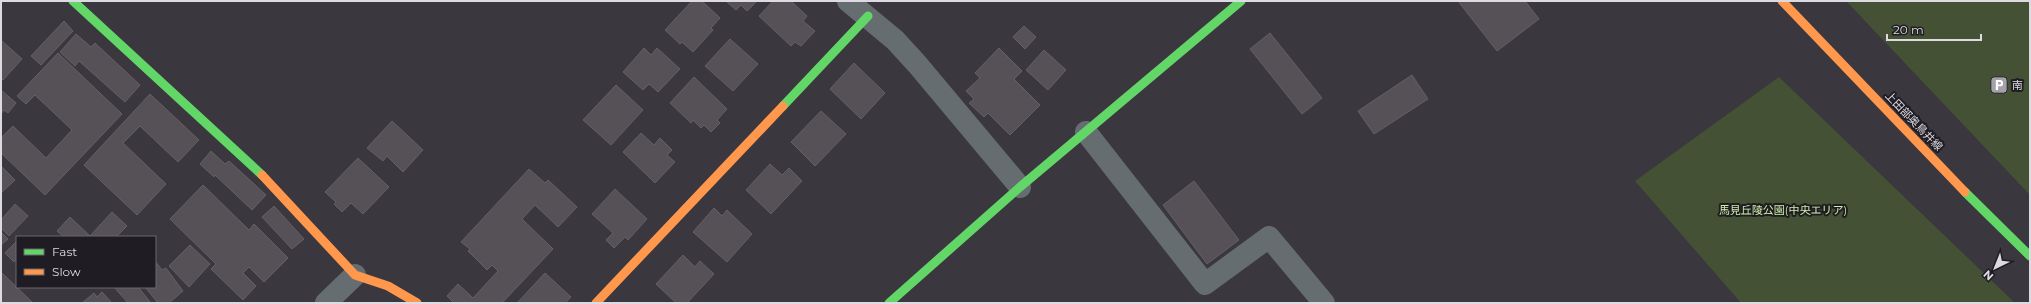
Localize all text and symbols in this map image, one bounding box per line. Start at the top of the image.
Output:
scale bar [1887,16,1981,42]
text: 20 m [1893,22,1924,37]
parking icon: 南 [1989,75,2009,95]
place label: 南 [2012,78,2023,92]
street label: 上田部奥鳥井線 [1882,88,1946,154]
park label: 馬見丘陵公園(中央エリア) [1719,203,1847,217]
legend [16,236,156,288]
text: Fast [52,244,77,259]
north arrow [1975,248,2015,288]
text: Slow [52,264,81,279]
text: N [1980,267,1996,283]

